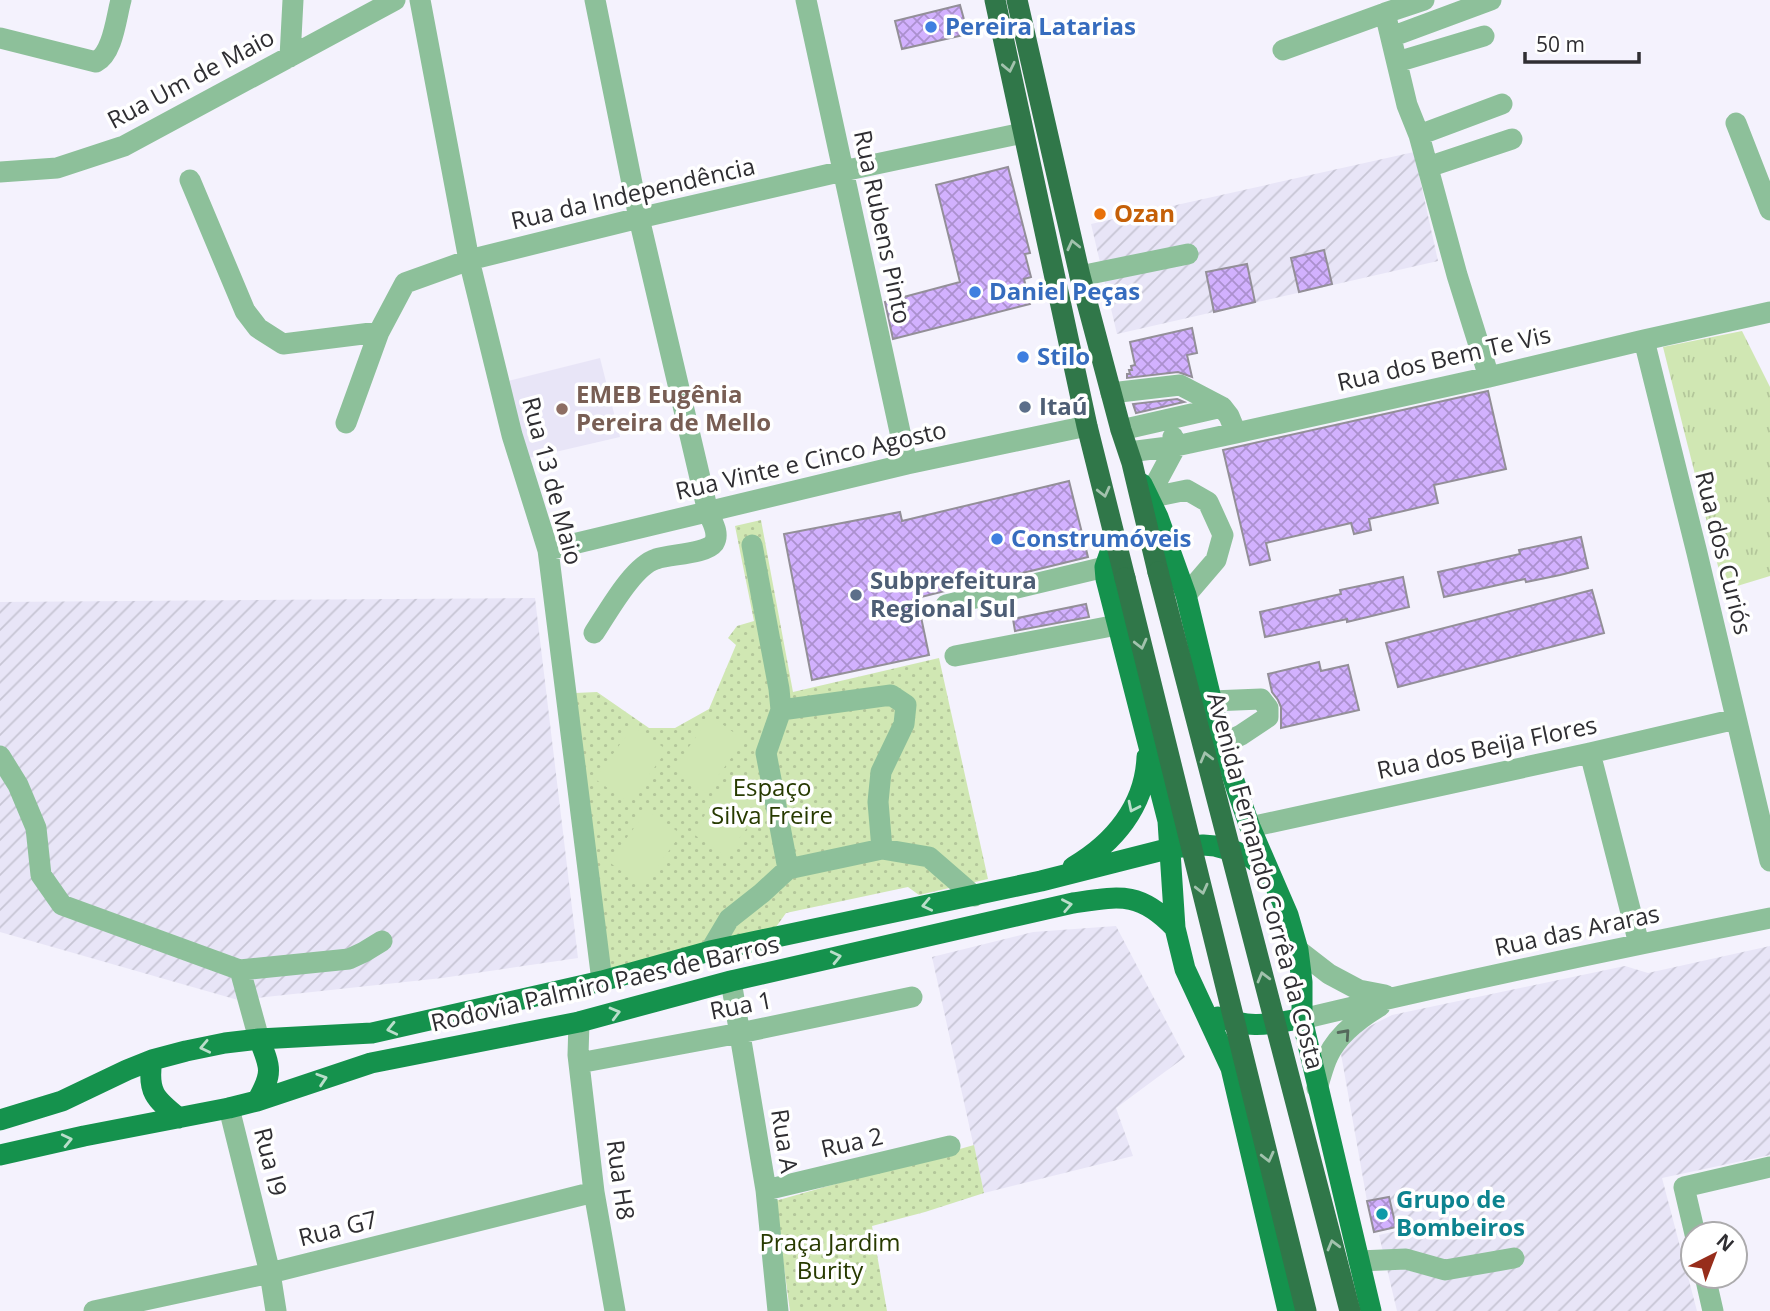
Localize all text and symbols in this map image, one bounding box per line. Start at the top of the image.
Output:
place label: Pereira Latarias [945,9,1136,42]
marker: Pereira Latarias [923,19,939,35]
street label: Rua Um de Maio [101,20,280,136]
scale bar [1525,21,1639,65]
text: 50 m [1536,30,1585,58]
one-way arrow [1001,61,1016,73]
street label: Rua Rubens Pinto [847,127,920,327]
street label: Rua da Independência [507,148,758,237]
place label: Ozan [1114,196,1175,229]
marker: Ozan [1092,206,1108,222]
one-way arrow [1067,239,1081,251]
place label: Daniel Peças [989,274,1140,307]
marker: Daniel Peças [967,284,983,300]
street label: Rua dos Bem Te Vis [1334,317,1554,398]
place label: Stilo [1037,339,1090,372]
marker: Stilo [1015,349,1031,365]
place label: EMEB Eugênia Pereira de Mello [576,377,771,438]
place label: Itaú [1039,389,1088,422]
street label: Rua 13 de Maio [515,393,592,568]
marker: Itaú [1017,399,1033,415]
marker: EMEB Eugênia Pereira de Mello [554,401,570,417]
street label: Rua Vinte e Cinco Agosto [672,412,949,507]
street label: Rua dos Curiós [1688,467,1761,638]
one-way arrow [1096,486,1110,498]
place label: Construmóveis [1011,521,1192,554]
marker: Construmóveis [989,531,1005,547]
place label: Subprefeitura Regional Sul [870,563,1037,624]
marker: Subprefeitura Regional Sul [848,587,864,603]
one-way arrow [1133,638,1147,650]
street label: Avenida Fernando Corrêa da Costa [1200,689,1333,1073]
street label: Rua dos Beija Flores [1374,707,1600,786]
one-way arrow [1200,751,1214,763]
park label: Espaço Silva Freire [711,770,833,831]
one-way arrow [1128,800,1142,812]
one-way arrow [1194,883,1208,895]
street label: Rua das Araras [1491,896,1662,963]
one-way arrow [921,897,933,912]
one-way arrow [1061,898,1073,913]
street label: Rodovia Palmiro Paes de Barros [427,926,782,1039]
one-way arrow [830,951,842,965]
one-way arrow [1257,971,1272,983]
street label: Rua 1 [707,982,775,1027]
one-way arrow [609,1006,621,1021]
one-way arrow [386,1020,398,1035]
one-way arrow [1337,1029,1350,1042]
one-way arrow [199,1038,211,1053]
one-way arrow [316,1073,328,1088]
street label: Rua A [764,1106,807,1176]
street label: Rua 2 [817,1118,886,1165]
street label: Rua I9 [247,1124,296,1199]
one-way arrow [61,1134,73,1148]
street label: Rua H8 [600,1138,643,1222]
one-way arrow [1260,1151,1274,1163]
place label: Grupo de Bombeiros [1396,1182,1525,1243]
street label: Rua G7 [295,1202,381,1253]
marker: Grupo de Bombeiros [1374,1206,1390,1222]
north arrow [1679,1220,1749,1290]
park label: Praça Jardim Burity [759,1225,901,1286]
text: N [1711,1228,1740,1257]
one-way arrow [1327,1239,1341,1251]

